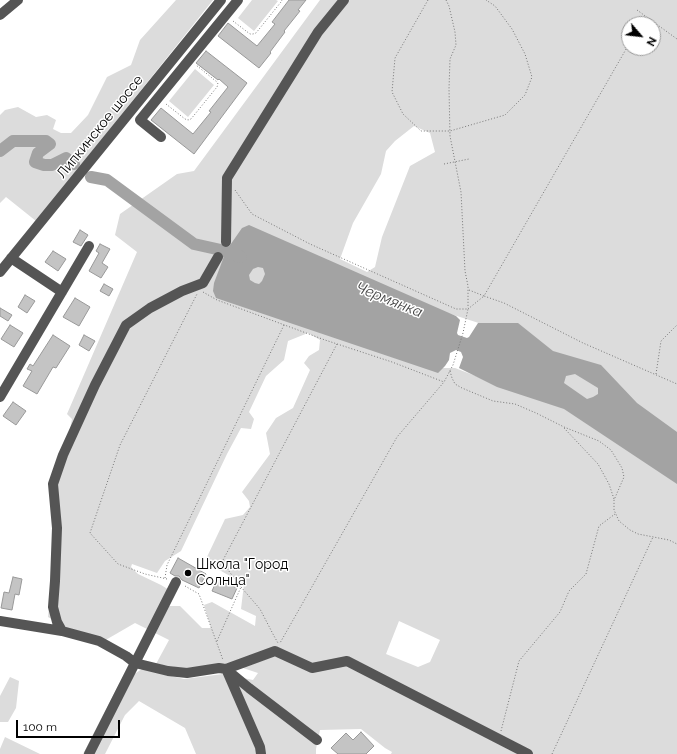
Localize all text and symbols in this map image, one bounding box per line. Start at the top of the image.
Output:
north arrow [621,16,661,56]
text: N [643,35,659,48]
street label: Липкинское шоссе [53,72,147,182]
water label: Чермянка [353,278,425,322]
place label: Школа "Город Cолнца" [196,557,288,590]
marker: Школа "Город Cолнца" [183,568,193,578]
scale bar [18,712,122,738]
text: 100 m [23,720,57,734]

